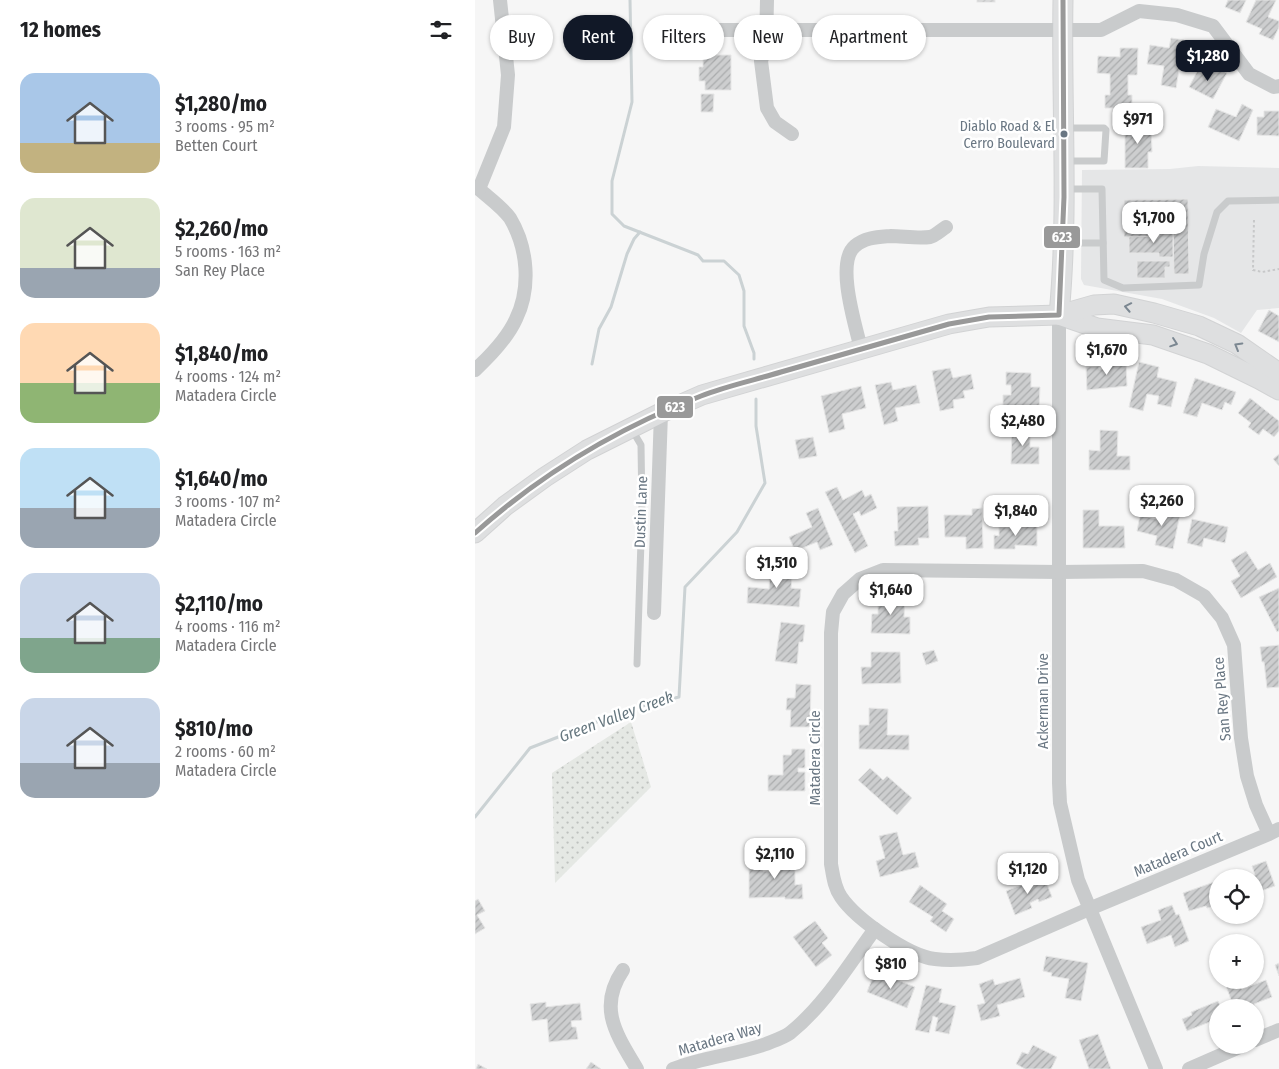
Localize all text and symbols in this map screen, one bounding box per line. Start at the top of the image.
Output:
chip: Buy [490,15,553,60]
chip: Rent [563,15,633,60]
chip: Filters [643,15,724,60]
chip: New [734,15,802,60]
chip: Apartment [812,15,926,60]
icon: filters [427,16,455,44]
text: 12 homes [20,17,101,43]
pin: $1,280 [1167,39,1249,82]
text: $1,280 [1187,46,1229,65]
text: $1,280/mo [175,91,267,117]
icon: home [60,93,120,153]
pin: $971 [1108,102,1168,145]
text: $971 [1123,109,1153,128]
text: 3 rooms · 95 m² [175,117,275,136]
place label: Diablo Road & El Cerro Boulevard [960,118,1055,152]
marker: Diablo Road & El Cerro Boulevard [1059,129,1069,139]
text: Betten Court [175,136,257,155]
pin: $1,700 [1113,202,1195,244]
text: $1,700 [1133,208,1175,227]
text: $2,260/mo [175,216,268,242]
icon: home [60,218,120,278]
line badge: 623 [1043,225,1081,249]
text: 623 [1052,229,1073,246]
text: 5 rooms · 163 m² [175,242,281,261]
text: San Rey Place [175,261,265,280]
one-way arrow [1124,302,1133,313]
pin: $1,670 [1066,334,1148,376]
one-way arrow [1169,337,1178,347]
text: $1,670 [1086,340,1128,359]
text: $1,840/mo [175,341,268,367]
one-way arrow [1235,342,1244,352]
icon: home [60,343,120,403]
text: 4 rooms · 124 m² [175,367,281,386]
text: Matadera Circle [175,386,277,405]
line badge: 623 [656,395,694,419]
text: 623 [665,399,686,416]
pin: $2,480 [982,404,1064,447]
text: $2,480 [1001,411,1045,430]
text: $1,640/mo [175,466,268,492]
icon: home [60,468,120,528]
street label: Dustin Lane [631,476,651,548]
pin: $2,260 [1121,484,1203,527]
text: $2,260 [1140,491,1184,510]
text: 3 rooms · 107 m² [175,492,281,511]
pin: $1,840 [975,494,1057,537]
text: $1,840 [994,501,1038,520]
text: Matadera Circle [175,511,277,530]
pin: $1,510 [736,546,818,589]
text: $1,510 [757,553,797,572]
pin: $1,640 [850,574,932,616]
text: $1,640 [870,580,912,599]
text: $2,110/mo [175,591,263,617]
icon: home [60,593,120,653]
text: 4 rooms · 116 m² [175,617,281,636]
text: Matadera Circle [175,636,277,655]
street label: Ackerman Drive [1034,653,1052,749]
street label: San Rey Place [1209,656,1235,742]
water label: Green Valley Creek [557,687,676,746]
street label: Matadera Circle [806,710,824,806]
text: $810/mo [175,716,253,742]
icon: home [60,718,120,778]
text: 2 rooms · 60 m² [175,742,276,761]
text: Matadera Circle [175,761,277,780]
street label: Matadera Court [1131,827,1225,881]
pin: $2,110 [734,838,816,880]
text: $2,110 [755,844,795,863]
pin: $1,120 [987,852,1069,895]
text: $1,120 [1008,859,1048,878]
map controls [1209,869,1264,1054]
button: locate [1209,869,1264,924]
button: + [1209,934,1264,989]
pin: $810 [861,948,921,990]
text: $810 [875,954,907,973]
button: − [1209,999,1264,1054]
street label: Matadera Way [676,1018,764,1059]

